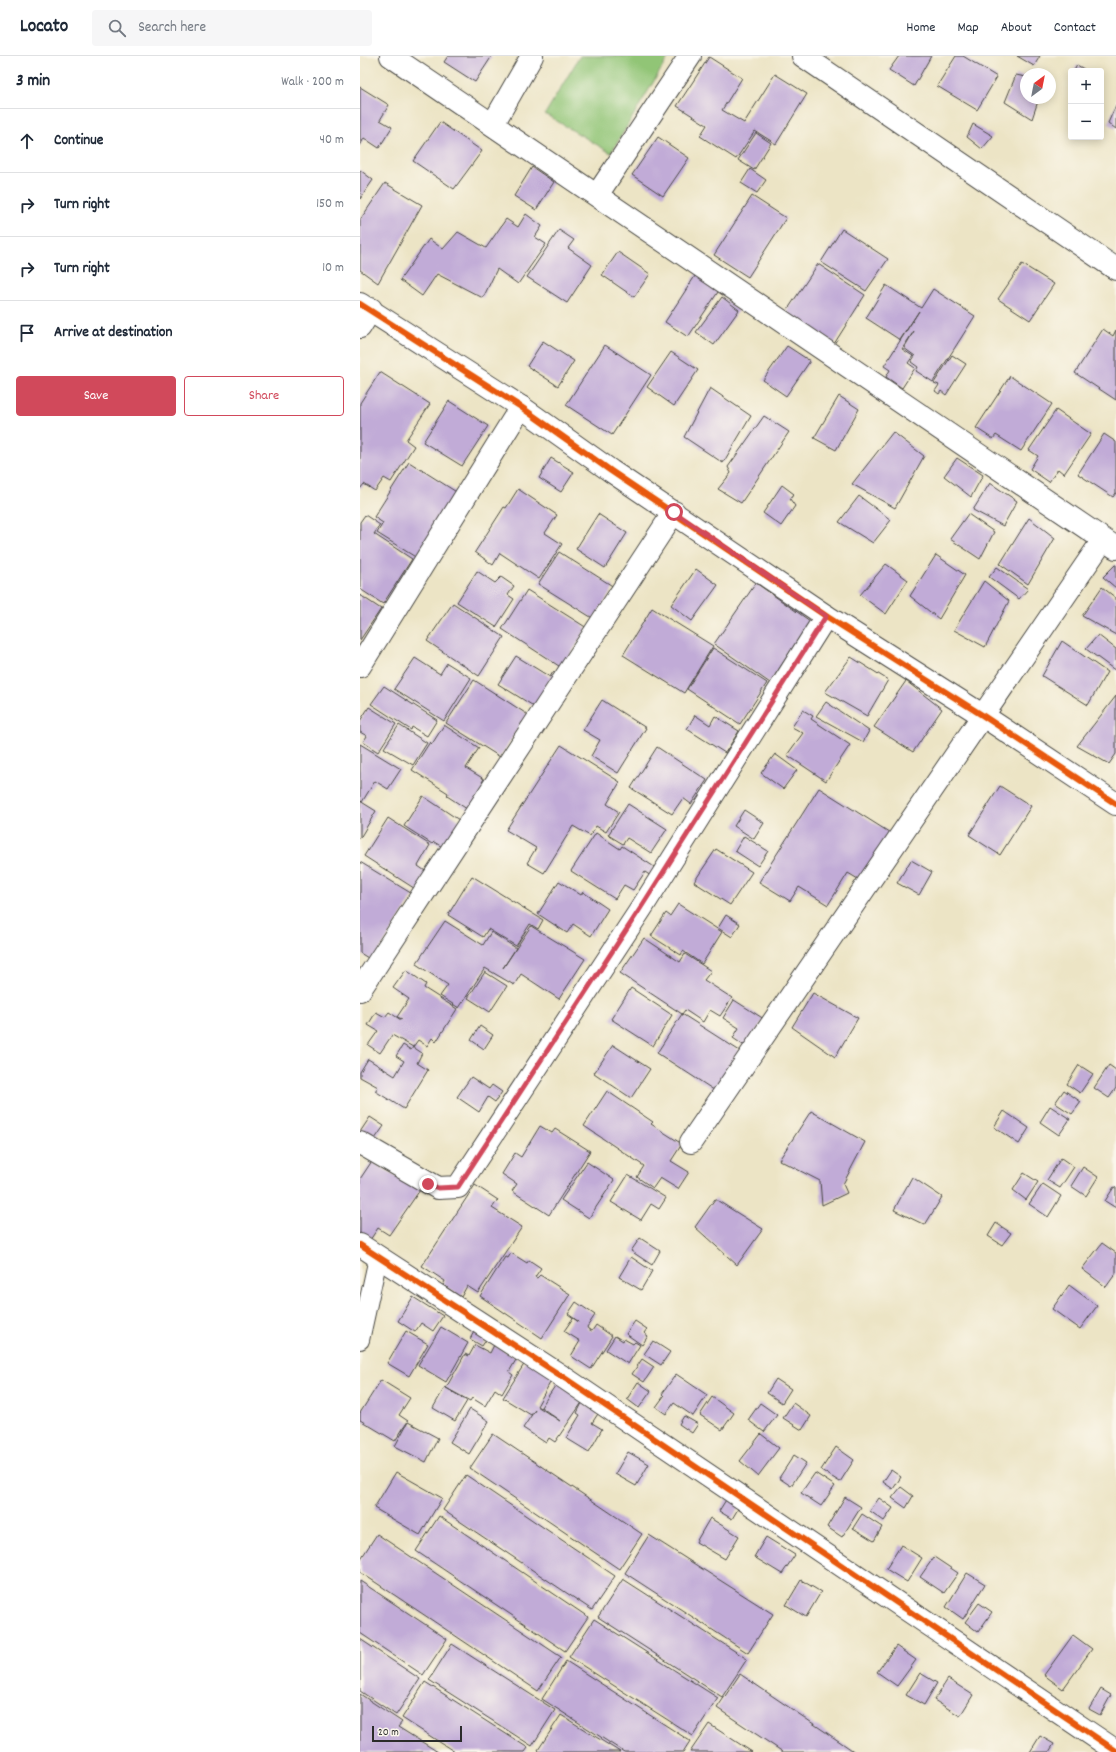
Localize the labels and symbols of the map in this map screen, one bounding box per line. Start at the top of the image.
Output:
north arrow [1020,68,1056,104]
route start [665,503,683,521]
route end [419,1175,437,1193]
scale bar [372,1724,462,1743]

